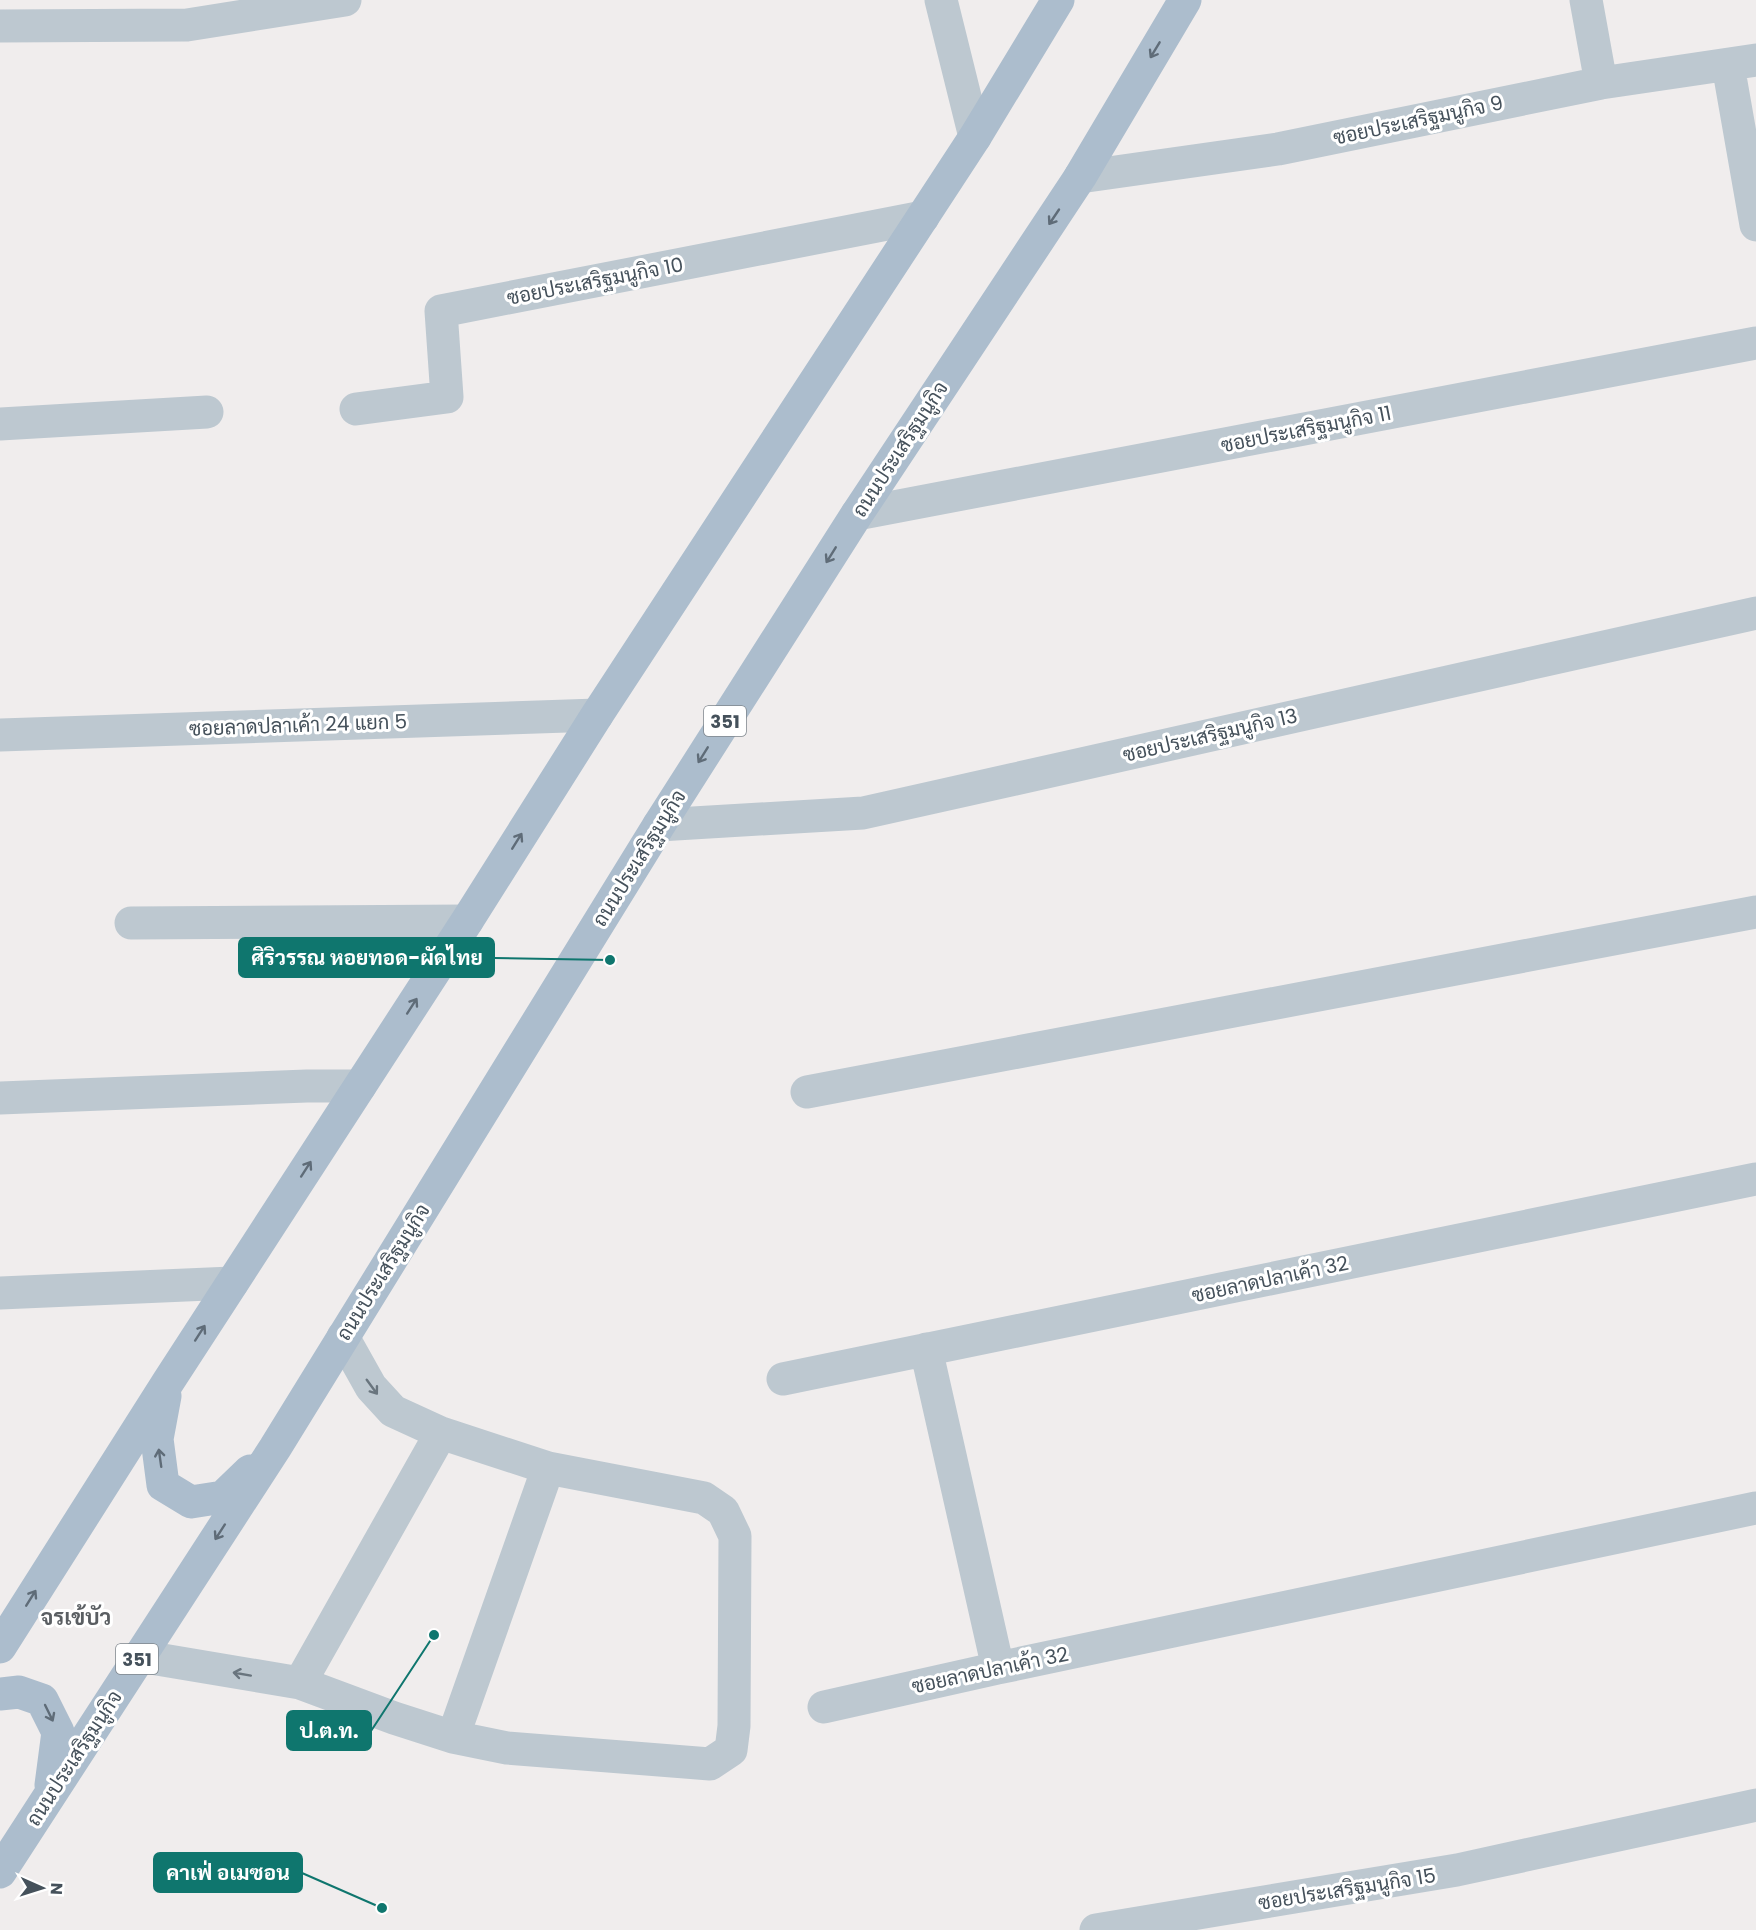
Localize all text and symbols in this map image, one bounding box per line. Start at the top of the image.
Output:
one-way arrow [1149,41,1161,58]
street label: ซอยประเสริฐมนูกิจ 9 [1331,88,1506,153]
one-way arrow [1048,208,1060,225]
street label: ซอยประเสริฐมนูกิจ 10 [504,250,686,313]
street label: ถนนประเสริฐมนูกิจ [846,376,955,523]
street label: ซอยประเสริฐมนูกิจ 11 [1218,399,1394,460]
one-way arrow [824,546,836,563]
street label: ซอยประเสริฐมนูกิจ 13 [1120,701,1300,770]
road number: 351 [704,706,746,736]
street label: ซอยลาดปลาเค้า 24 แยก 5 [188,707,408,743]
one-way arrow [697,746,709,763]
street label: ถนนประเสริฐมนูกิจ [586,784,693,932]
one-way arrow [511,833,524,850]
callout: ศิริวรรณ หอยทอด-ผัดไทย [239,938,494,977]
text: ศิริวรรณ หอยทอด-ผัดไทย [251,943,483,972]
one-way arrow [407,998,419,1015]
one-way arrow [300,1161,312,1178]
street label: ถนนประเสริฐมนูกิจ [330,1198,437,1346]
street label: ซอยลาดปลาเค้า 32 [1189,1249,1351,1309]
one-way arrow [194,1325,206,1342]
one-way arrow [366,1379,379,1395]
one-way arrow [154,1449,165,1469]
one-way arrow [214,1523,226,1540]
one-way arrow [26,1590,38,1607]
district label: จรเข้บัว [41,1602,111,1633]
street label: ซอยลาดปลาเค้า 32 [909,1640,1071,1700]
road number: 351 [116,1644,158,1674]
one-way arrow [233,1668,253,1679]
street label: ถนนประเสริฐมนูกิจ [20,1685,129,1832]
one-way arrow [44,1704,55,1722]
callout: ป.ต.ท. [287,1711,371,1750]
text: ป.ต.ท. [299,1716,359,1745]
callout: คาเฟ่ อเมซอน [154,1853,302,1892]
north arrow [12,1858,72,1918]
text: คาเฟ่ อเมซอน [166,1858,290,1887]
street label: ซอยประเสริฐมนูกิจ 15 [1256,1861,1438,1918]
text: N [45,1882,68,1895]

